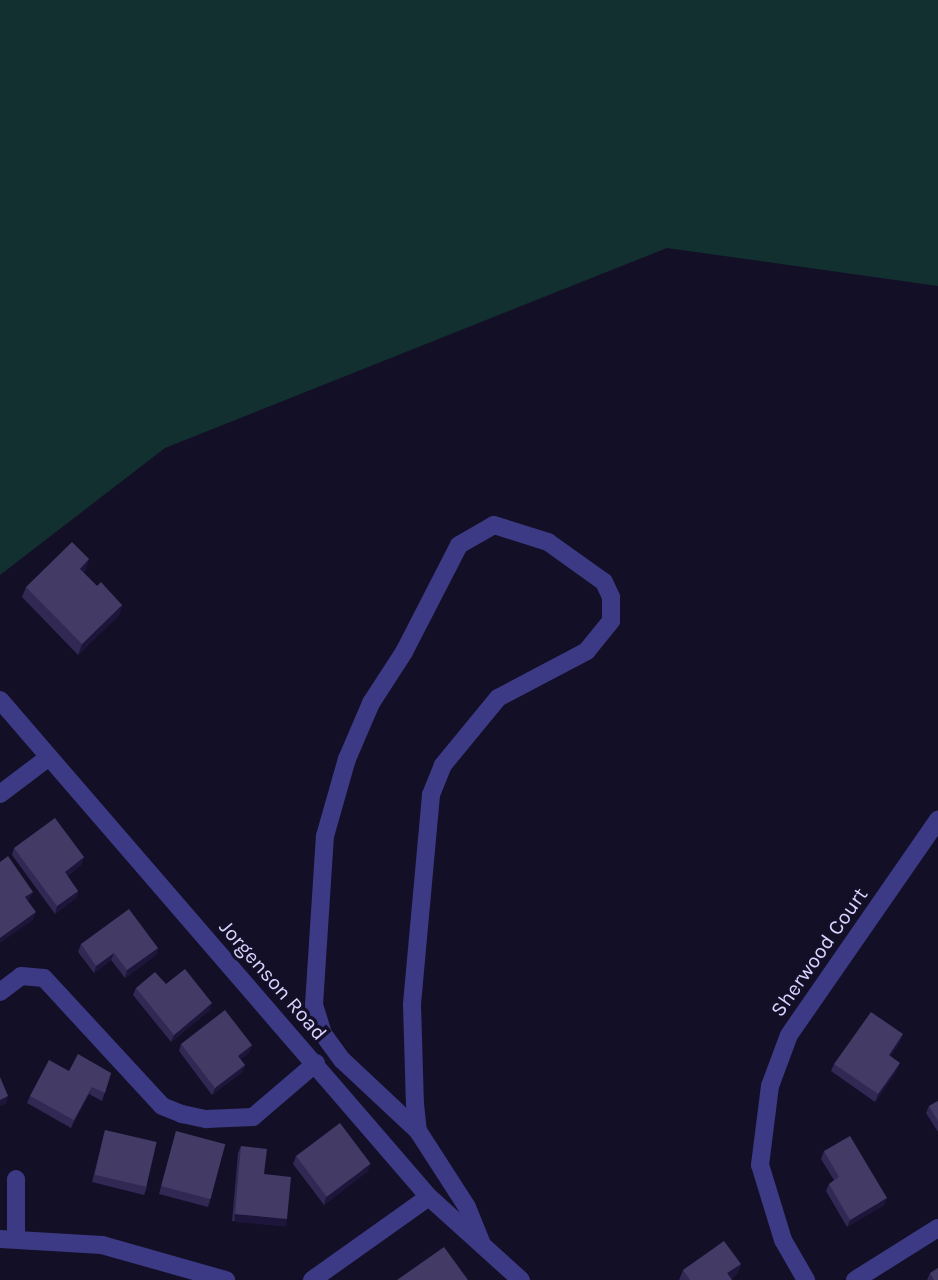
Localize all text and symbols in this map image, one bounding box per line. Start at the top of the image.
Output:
street label: Sherwood Court [765,883,873,1021]
street label: Jorgenson Road [214,915,332,1045]

